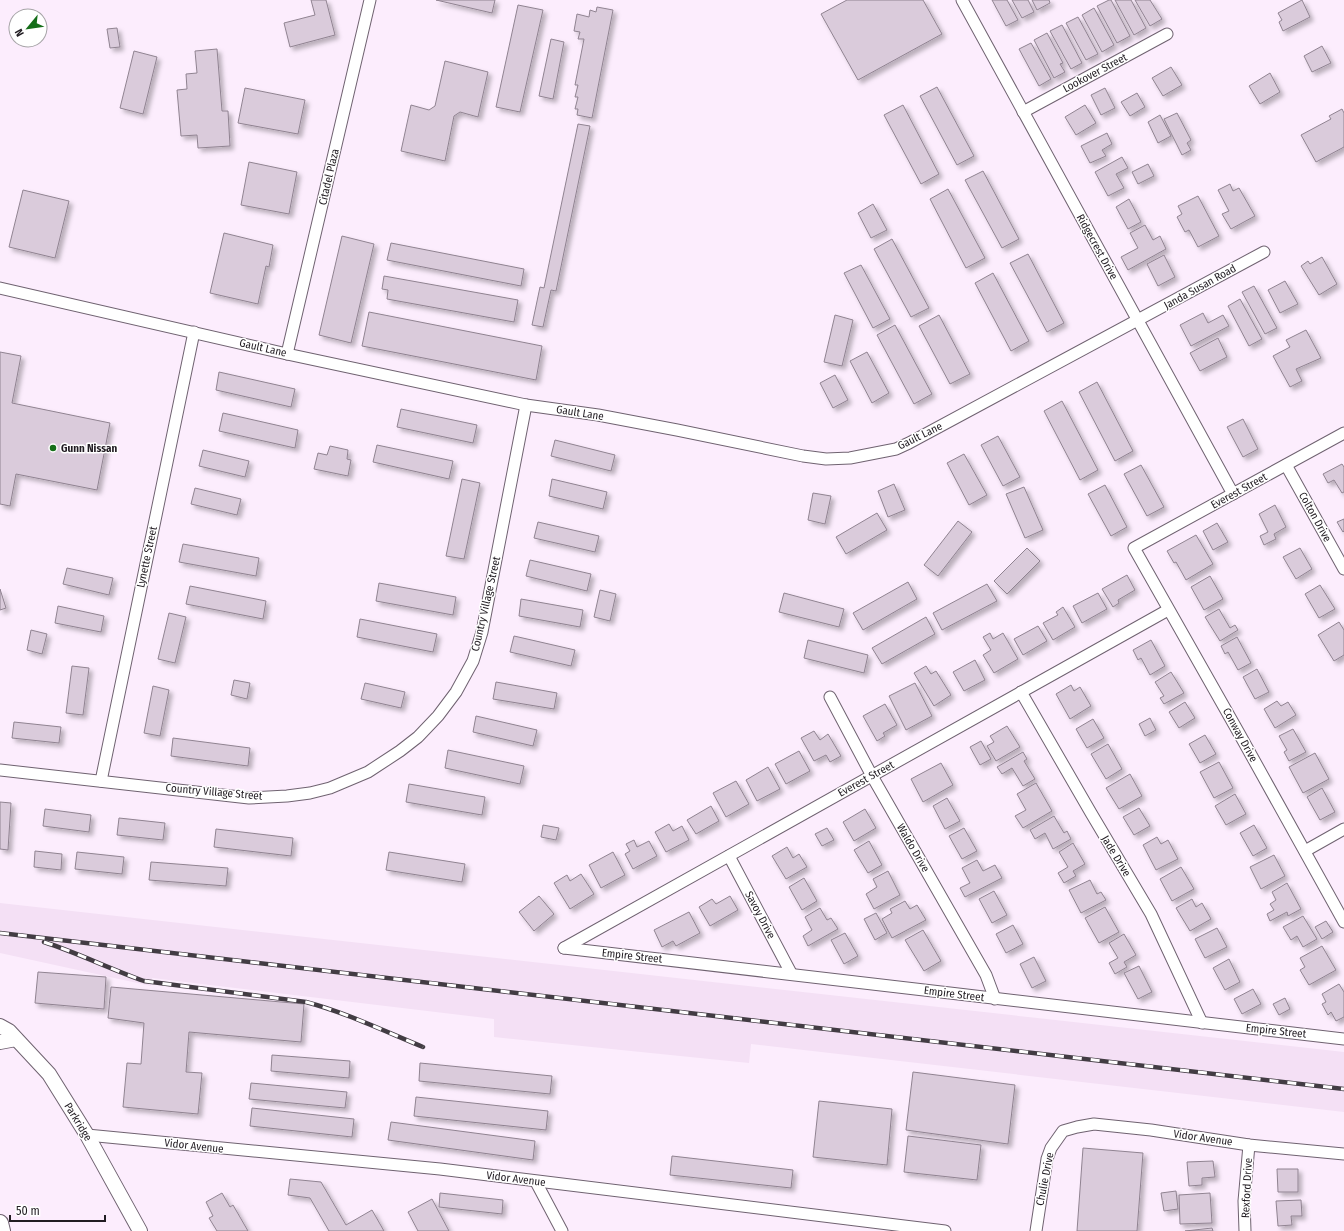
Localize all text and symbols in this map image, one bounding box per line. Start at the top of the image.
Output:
north arrow [8,8,48,48]
text: N [12,27,27,39]
street label: Lookover Street [1061,50,1130,95]
street label: Citadel Plaza [316,147,342,207]
street label: Ridgecrest Drive [1074,212,1120,282]
street label: Janda Susan Road [1162,262,1238,312]
street label: Gault Lane [238,336,288,360]
street label: Gault Lane [555,403,605,423]
street label: Gault Lane [896,420,944,452]
place label: Gunn Nissan [61,442,117,455]
marker: Gunn Nissan [48,443,58,453]
street label: Everest Street [1209,470,1270,512]
street label: Colton Drive [1296,490,1334,544]
street label: Lynette Street [134,525,160,589]
street label: Country Village Street [469,555,503,653]
street label: Conway Drive [1220,706,1260,764]
street label: Everest Street [836,758,897,800]
street label: Country Village Street [165,781,263,803]
street label: Waldo Drive [894,822,932,874]
street label: Jade Drive [1099,833,1133,879]
street label: Savoy Drive [742,889,778,941]
street label: Empire Street [601,946,663,966]
street label: Empire Street [923,984,985,1004]
street label: Empire Street [1245,1021,1307,1041]
street label: Parkridge [61,1100,95,1144]
street label: Vidor Avenue [1173,1127,1233,1149]
street label: Vidor Avenue [164,1136,224,1156]
street label: Chulie Drive [1033,1151,1057,1207]
street label: Rexford Drive [1239,1158,1255,1218]
street label: Vidor Avenue [486,1169,546,1189]
scale bar [10,1197,105,1223]
text: 50 m [16,1204,40,1218]

